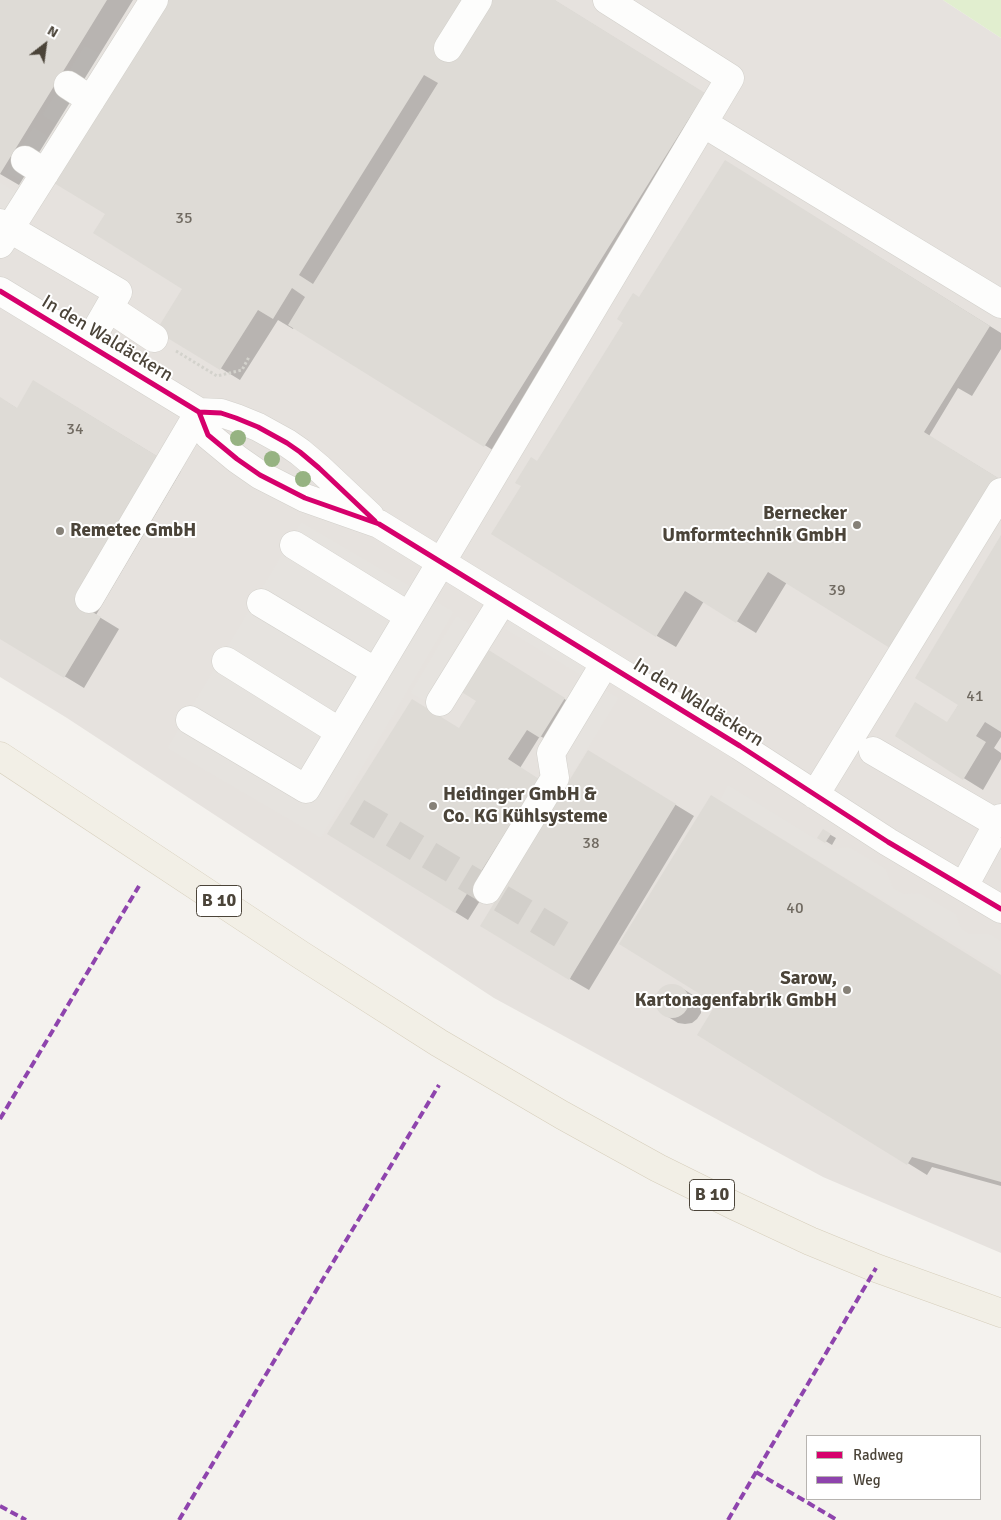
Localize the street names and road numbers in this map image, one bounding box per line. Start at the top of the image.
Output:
street label: In den Waldäckern [37,291,177,387]
street label: In den Waldäckern [629,654,767,752]
road number: B 10 [196,886,242,916]
road number: B 10 [690,1180,734,1210]

